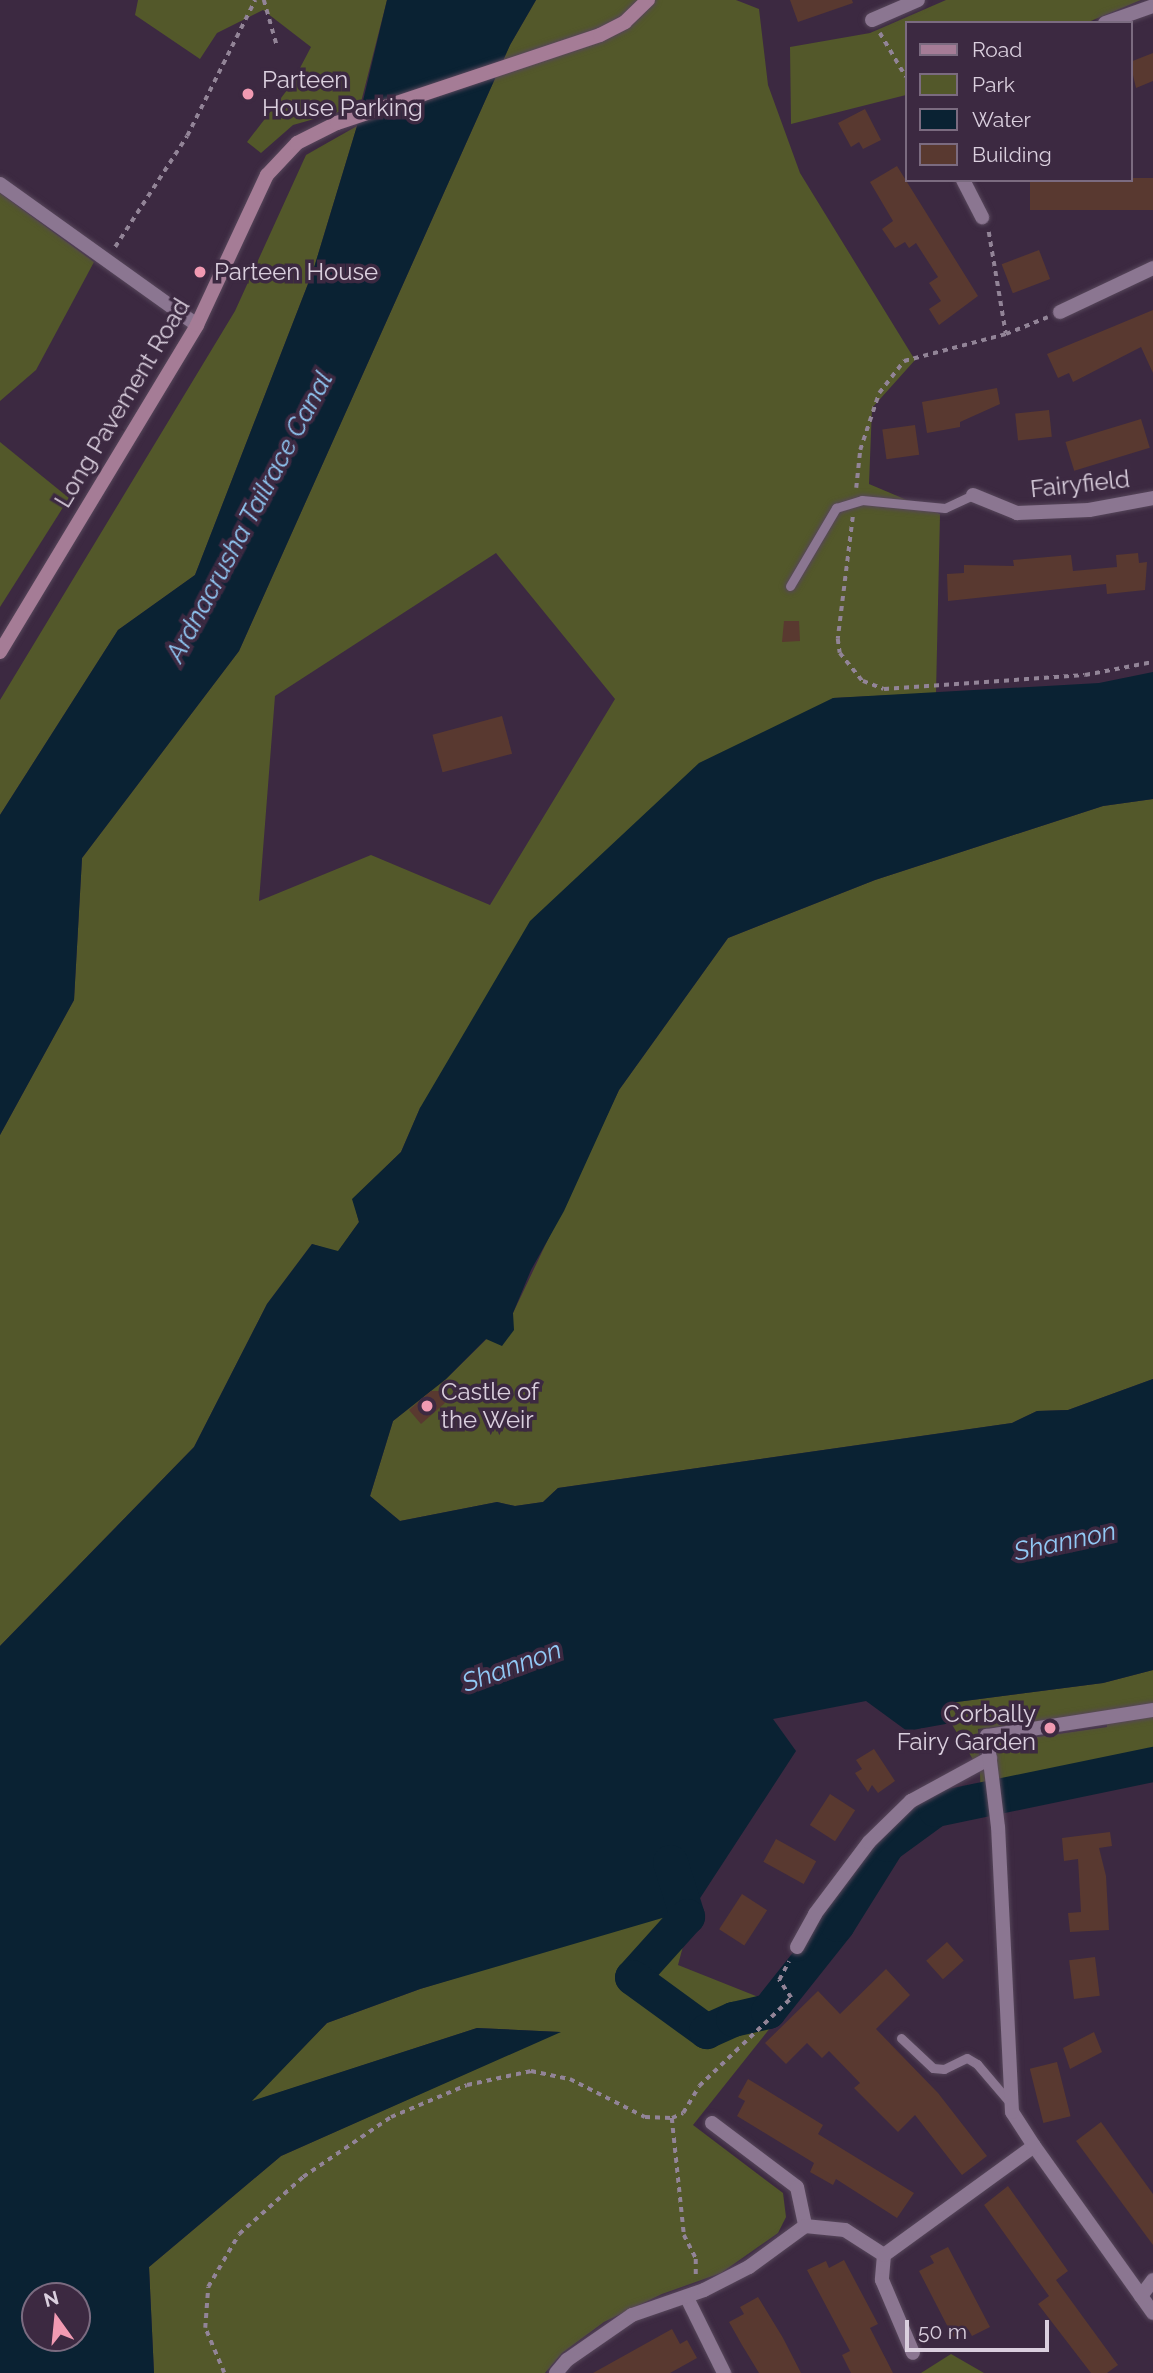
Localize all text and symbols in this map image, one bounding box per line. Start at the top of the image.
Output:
legend [904,21,1132,182]
text: Road [972,37,1022,62]
place label: Parteen House Parking [262,66,423,122]
text: Park [972,72,1015,97]
marker: Parteen House Parking [240,86,256,102]
text: Water [972,107,1031,132]
text: Building [972,142,1052,167]
place label: Parteen House [214,258,378,286]
marker: Parteen House [192,264,208,280]
street label: Long Pavement Road [48,293,196,513]
water label: Ardnacrusha Tailrace Canal [160,366,340,668]
street label: Fairyfield [1029,464,1131,504]
place label: Castle of the Weir [441,1378,539,1434]
marker: Castle of the Weir [419,1398,435,1414]
water label: Shannon [1011,1516,1119,1568]
water label: Shannon [458,1635,566,1699]
place label: Corbally Fairy Garden [896,1700,1036,1756]
marker: Corbally Fairy Garden [1042,1720,1058,1736]
north arrow [21,2282,91,2352]
text: N [41,2286,61,2311]
scale bar [908,2306,1052,2350]
text: 50 m [918,2319,967,2344]

